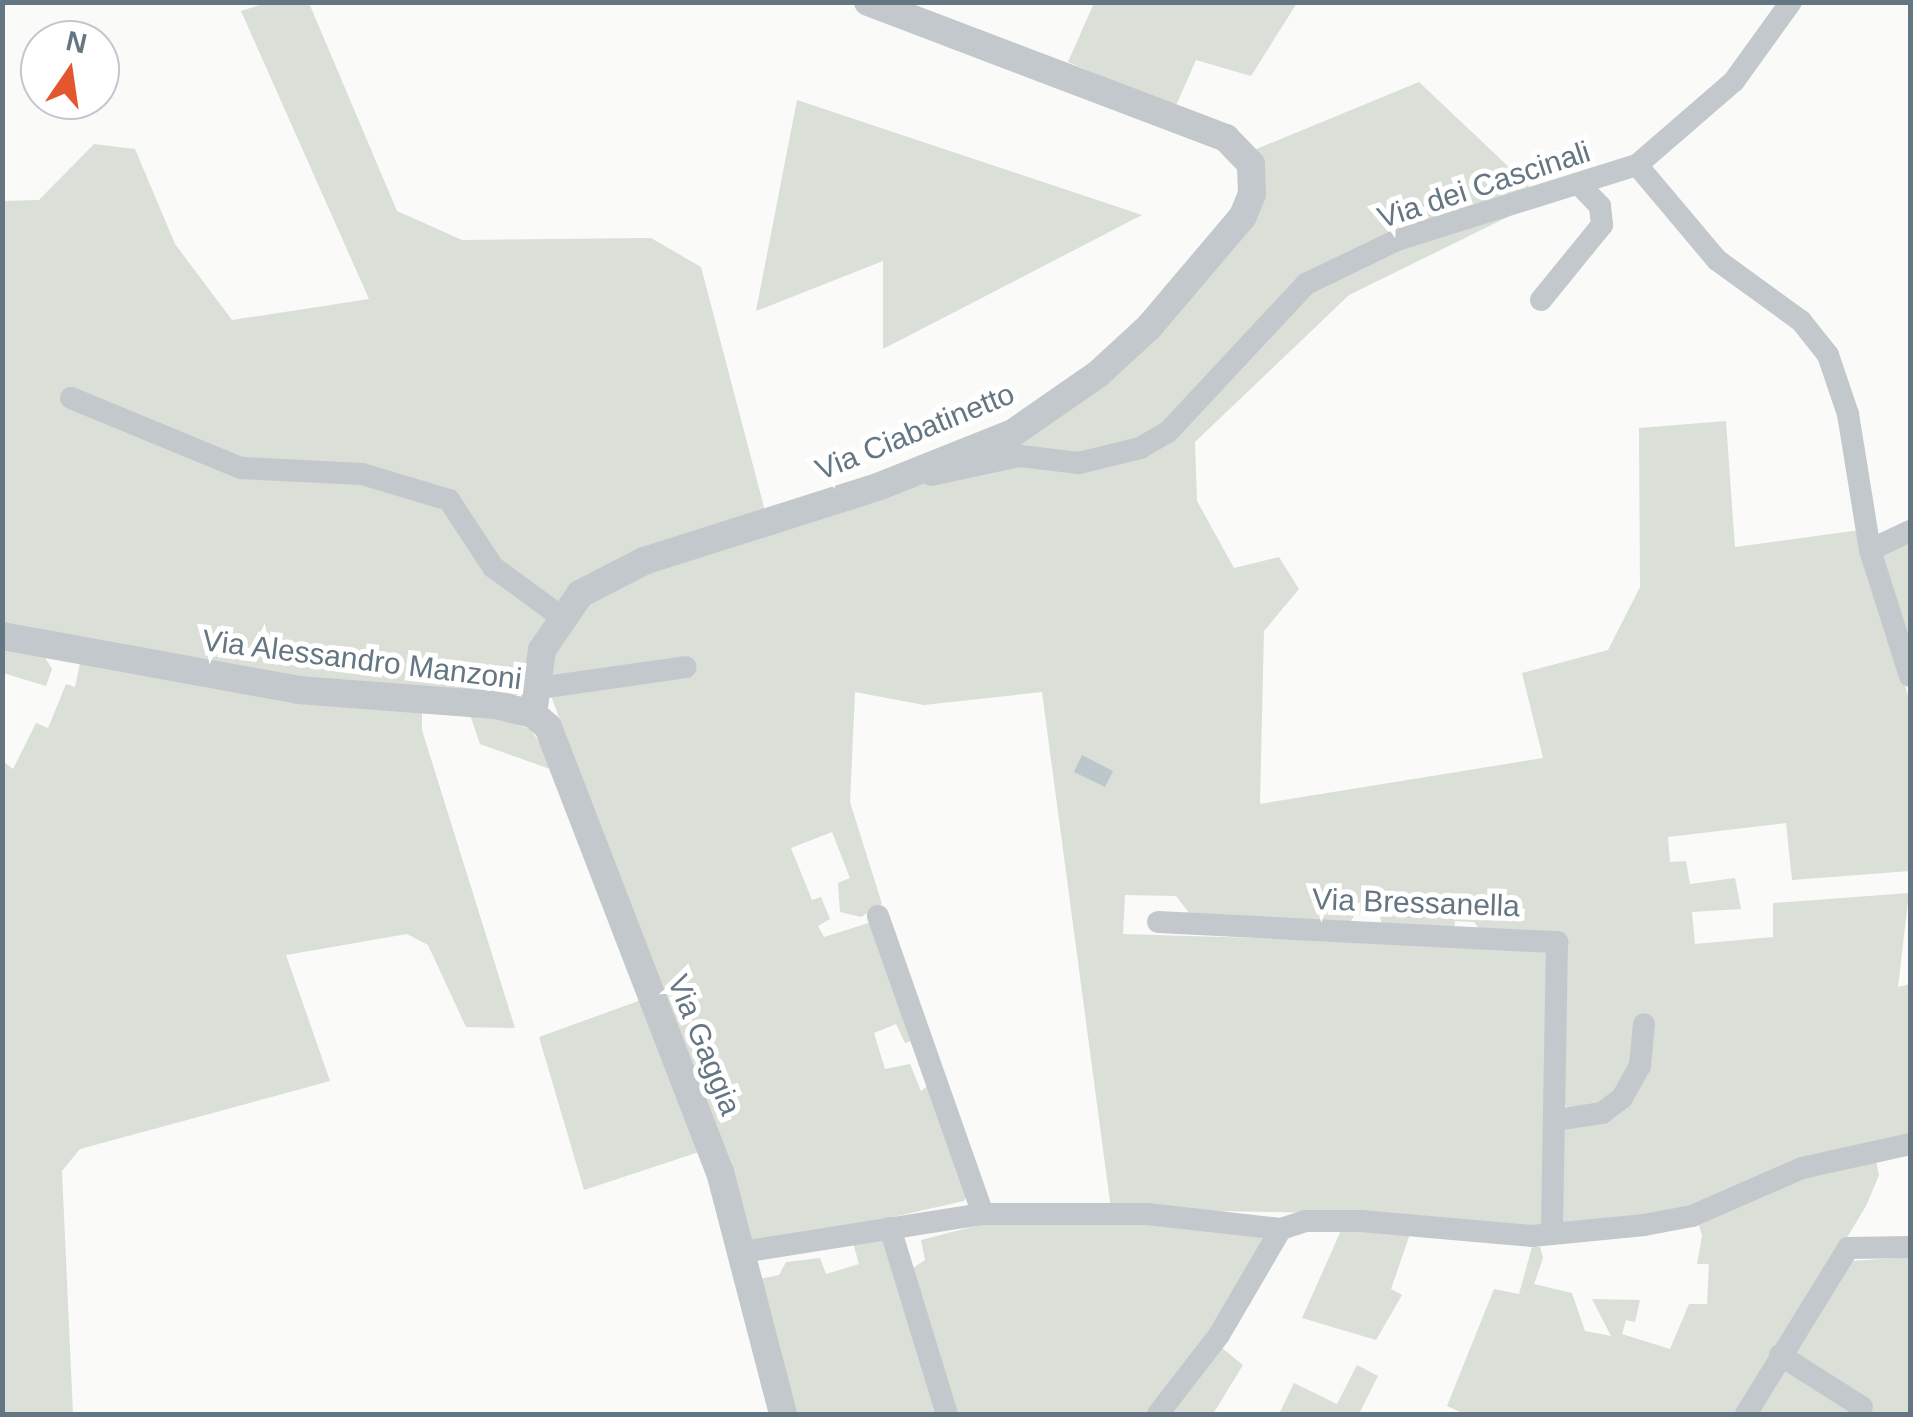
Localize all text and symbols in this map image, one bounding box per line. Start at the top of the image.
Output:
north arrow [20,20,120,120]
text: N [63,25,90,60]
street label: Via dei Cascinali [1373,134,1595,236]
street label: Via Ciabatinetto [810,376,1020,488]
street label: Via Alessandro Manzoni [200,622,524,698]
street label: Via Bressanella [1311,881,1521,925]
street label: Via Gaggia [660,970,748,1120]

